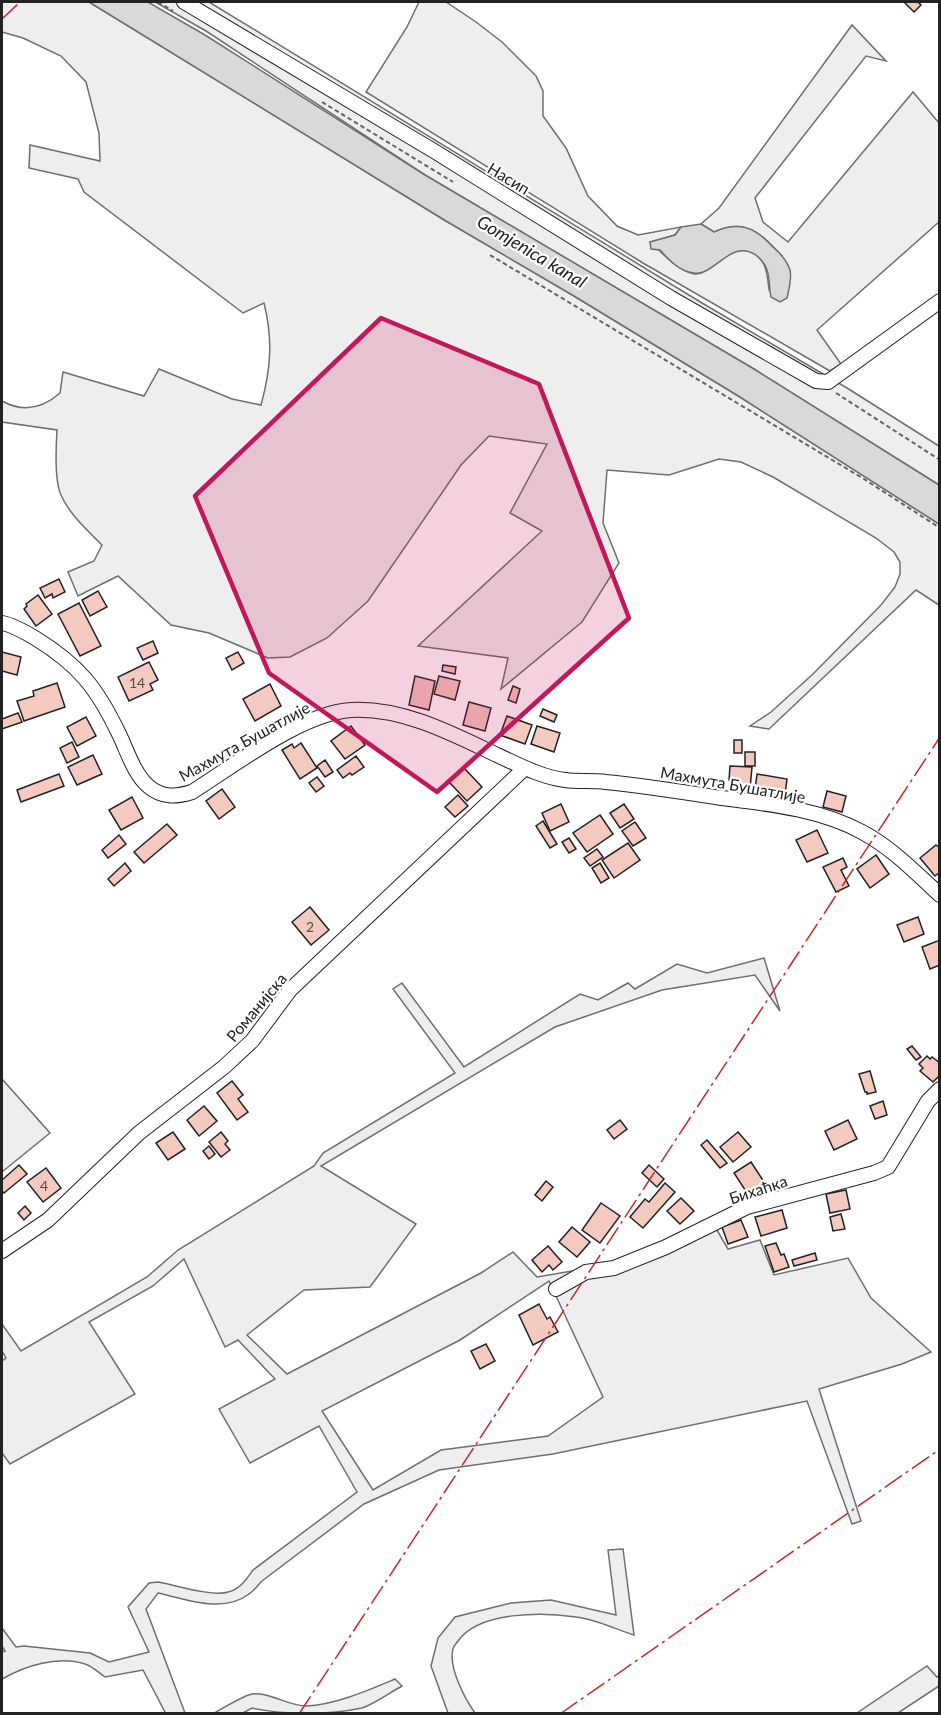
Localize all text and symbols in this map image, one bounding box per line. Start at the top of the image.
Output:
street label: Насип [484,158,534,198]
water label: Gomjenica kanal [473,210,591,292]
house number: 14 [129,674,145,691]
street label: Махмута Бушатлије [175,697,313,785]
street label: Махмута Бушатлије [659,762,807,806]
house number: 2 [306,918,314,935]
street label: Романијска [222,969,290,1045]
street label: Бихаћка [726,1171,790,1207]
house number: 4 [40,1177,48,1194]

